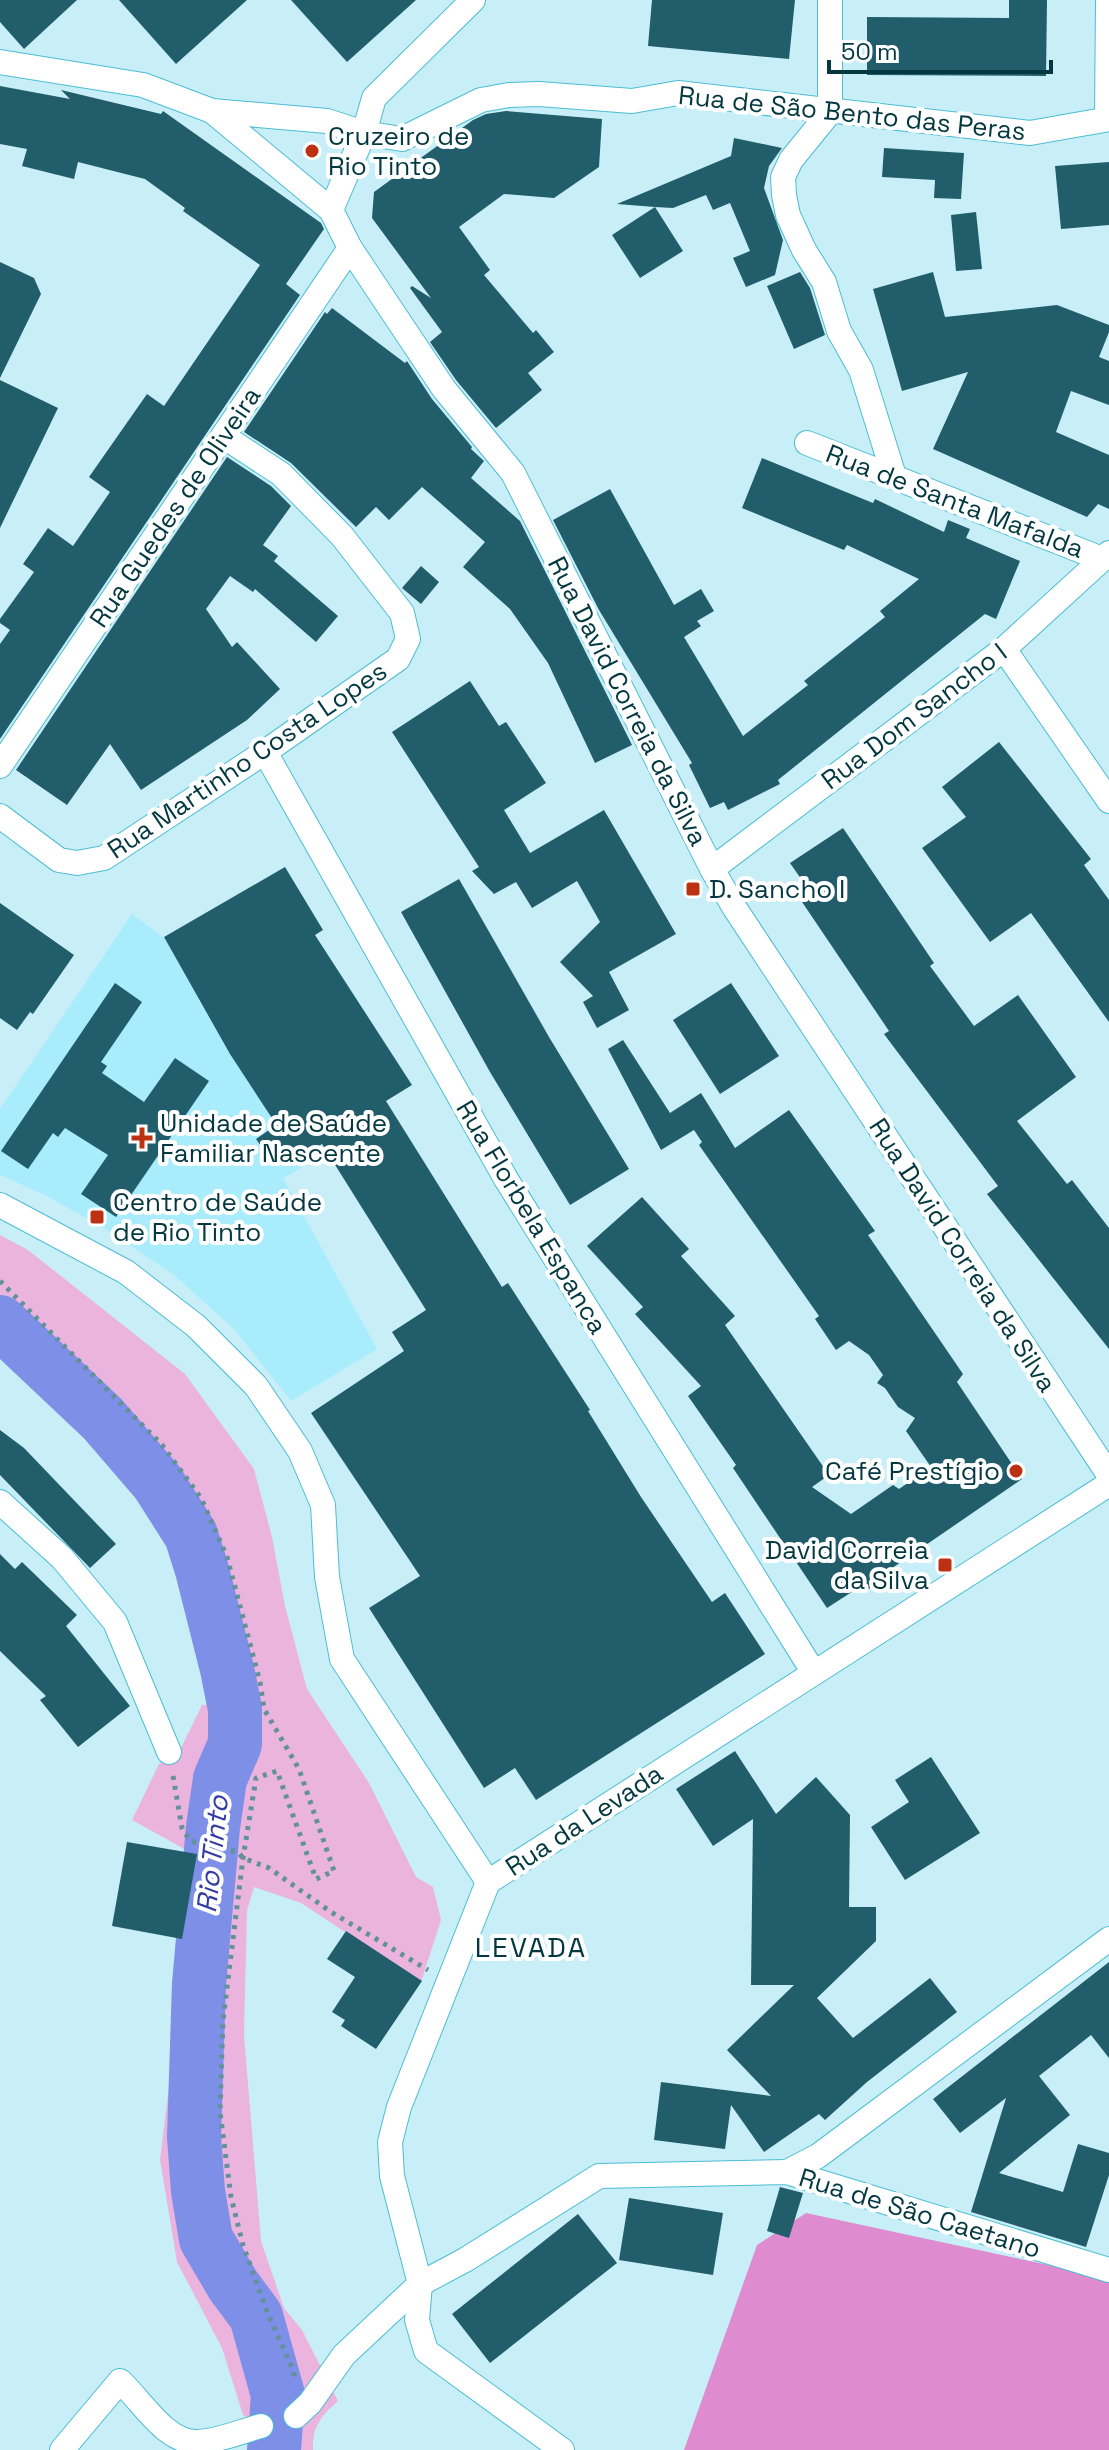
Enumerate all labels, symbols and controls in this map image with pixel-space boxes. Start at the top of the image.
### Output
scale bar [829,24,1051,74]
text: 50 m [841,36,898,67]
street label: Rua de São Bento das Peras [677,78,1027,148]
place label: Cruzeiro de Rio Tinto [328,119,469,183]
marker: Cruzeiro de Rio Tinto [303,142,321,160]
street label: Rua Guedes de Oliveira [82,380,268,634]
street label: Rua de Santa Mafalda [821,436,1089,566]
street label: Rua David Correia da Silva [540,551,716,851]
street label: Rua Dom Sancho I [814,635,1014,797]
street label: Rua Martinho Costa Lopes [101,654,393,866]
place label: D. Sancho I [709,872,845,906]
marker: D. Sancho I [684,880,702,898]
street label: Rua Florbela Espanca [449,1094,615,1340]
place label: Unidade de Saúde Familiar Nascente [160,1106,387,1170]
street label: Rua David Correia da Silva [862,1111,1064,1399]
marker: Unidade de Saúde Familiar Nascente [131,1127,153,1149]
place label: Centro de Saúde de Rio Tinto [113,1185,322,1249]
marker: Centro de Saúde de Rio Tinto [88,1208,106,1226]
place label: Café Prestígio [825,1454,1000,1488]
marker: Café Prestígio [1007,1462,1025,1480]
place label: David Correia da Silva [765,1533,929,1597]
marker: David Correia da Silva [936,1556,954,1574]
street label: Rua da Levada [499,1756,669,1884]
water label: Rio Tinto [188,1793,236,1914]
district label: LEVADA [475,1929,587,1965]
street label: Rua de São Caetano [795,2160,1045,2266]

